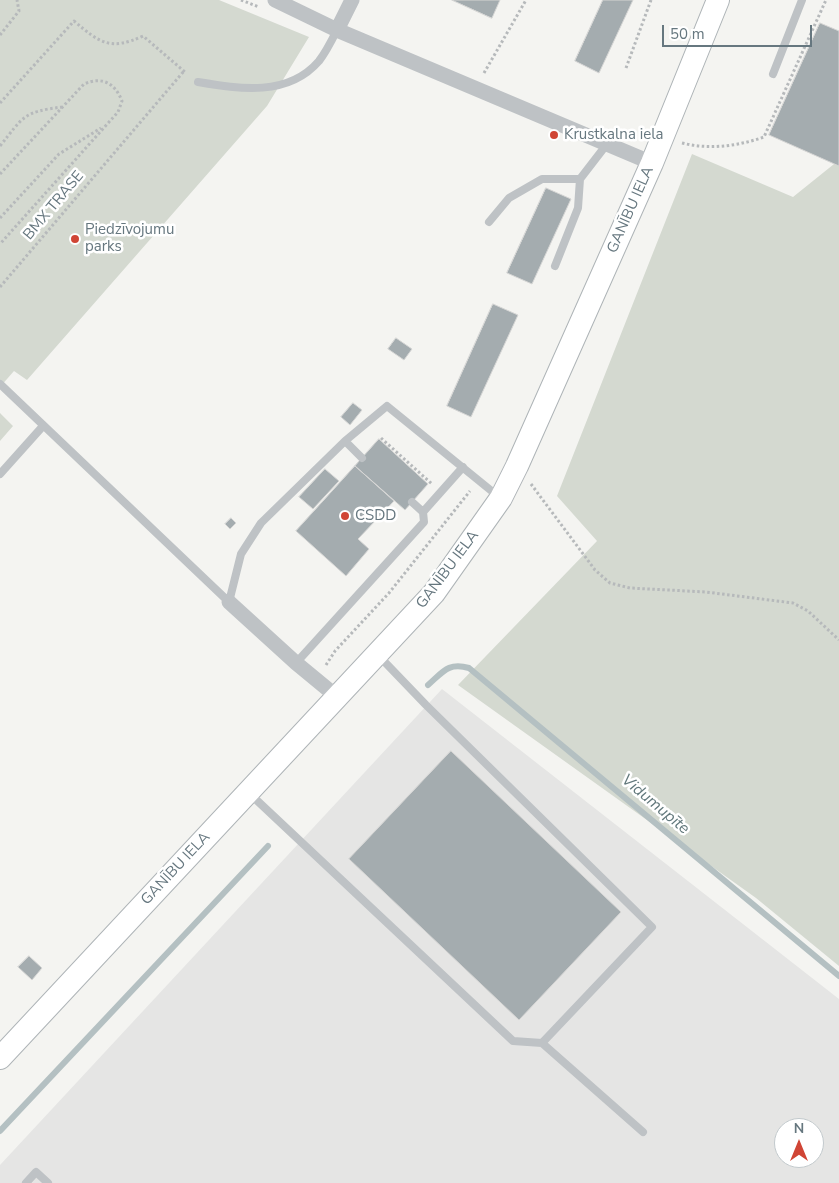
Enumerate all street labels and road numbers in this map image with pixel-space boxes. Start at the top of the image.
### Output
street label: GANĪBU IELA [604,164,658,256]
street label: BMX TRASE [20,168,88,244]
street label: GANĪBU IELA [413,527,483,613]
street label: GANĪBU IELA [138,829,214,909]

